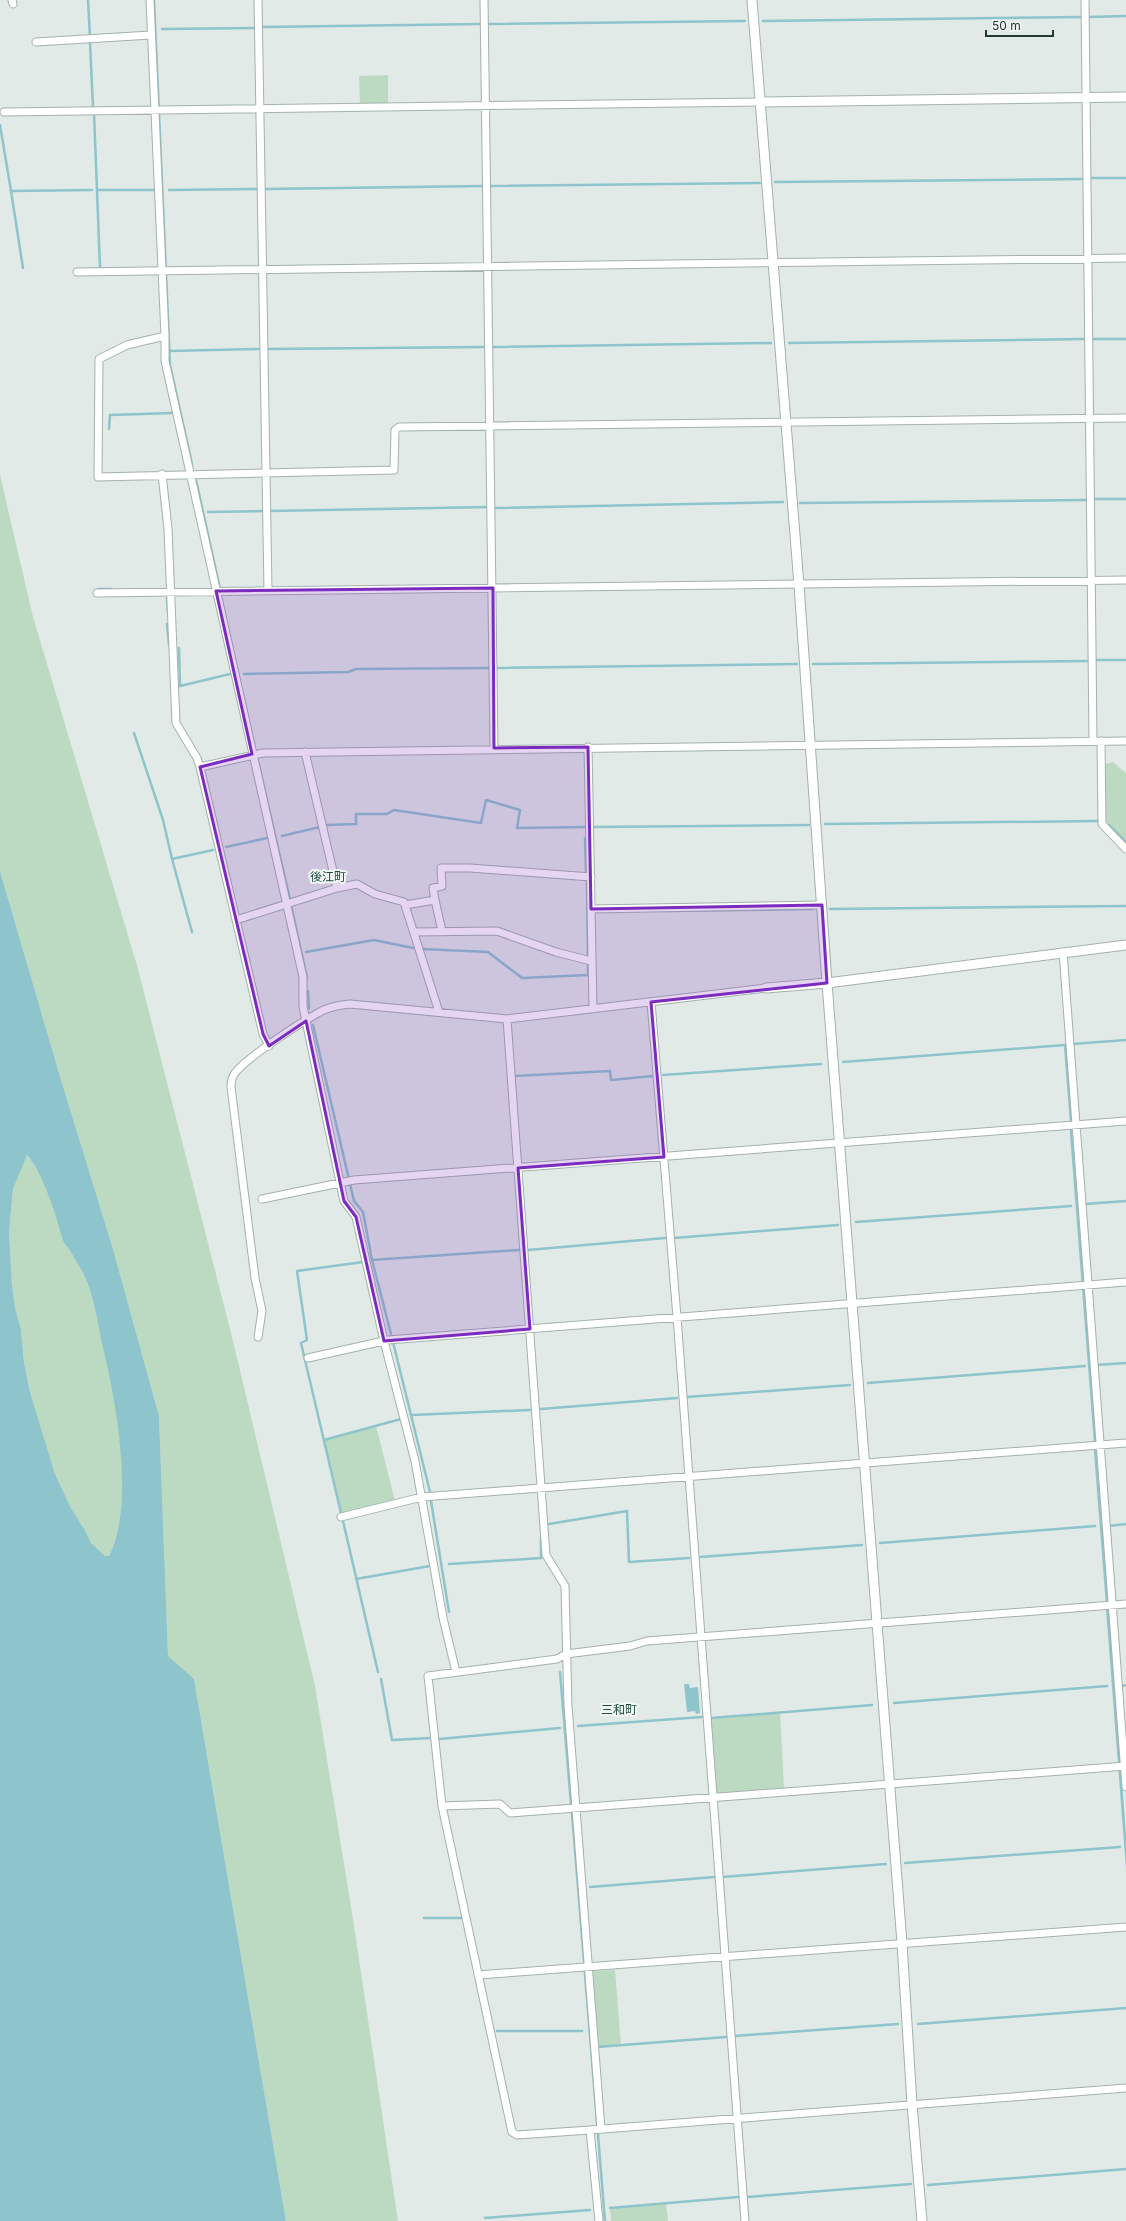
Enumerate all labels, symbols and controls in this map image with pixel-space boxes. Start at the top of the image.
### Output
scale bar [986,12,1053,38]
text: 50 m [992,18,1021,33]
district label: 後江町 [310,869,346,884]
district label: 三和町 [601,1702,637,1717]

